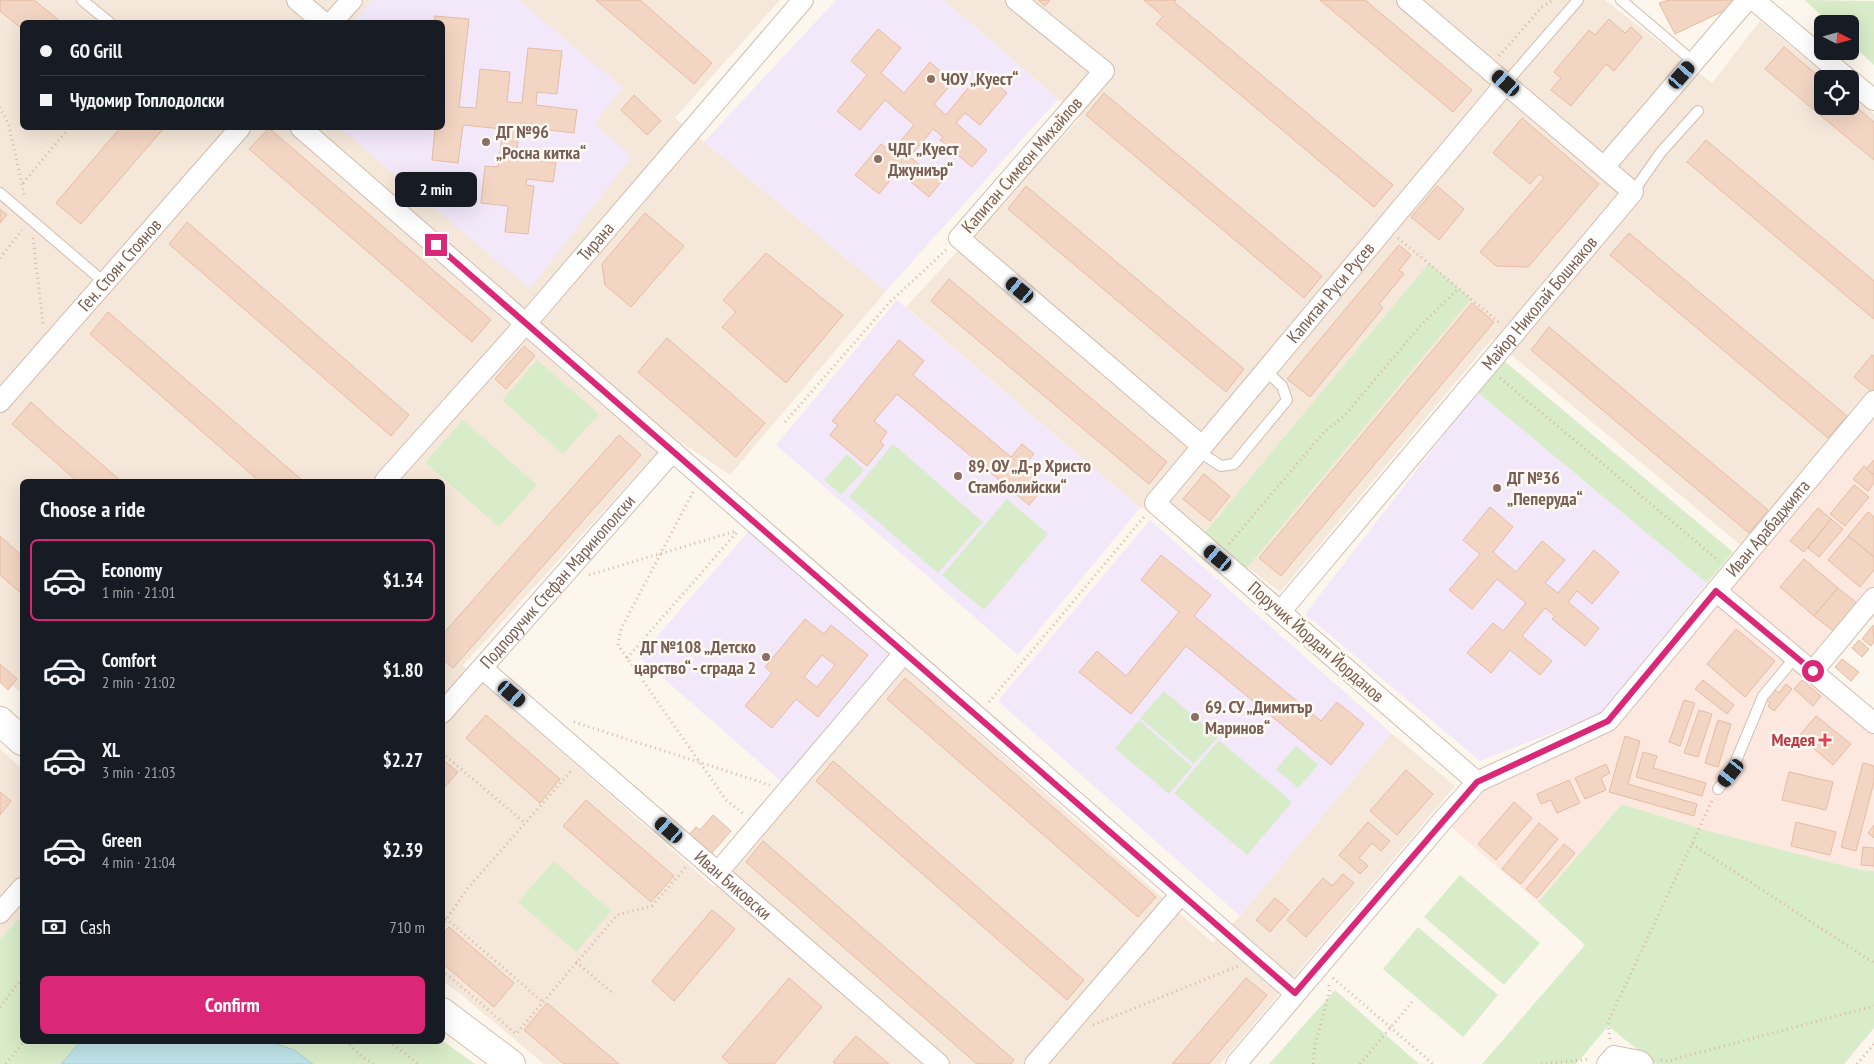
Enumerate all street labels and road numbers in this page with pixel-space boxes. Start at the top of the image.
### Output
street label: Капитан Симеон Михайлов [956,92,1087,237]
street label: Ген. Стоян Стоянов [73,214,166,316]
street label: Тирана [572,217,619,266]
street label: Майор Николай Бошнаков [1476,231,1602,375]
street label: Капитан Руси Русев [1281,237,1379,348]
street label: Иван Арабаджията [1721,475,1815,581]
street label: Подпоручик Стефан Маринополски [475,490,640,673]
street label: Поручик Йордан Йорданов [1244,576,1389,707]
street label: Иван Биковски [690,845,777,925]

